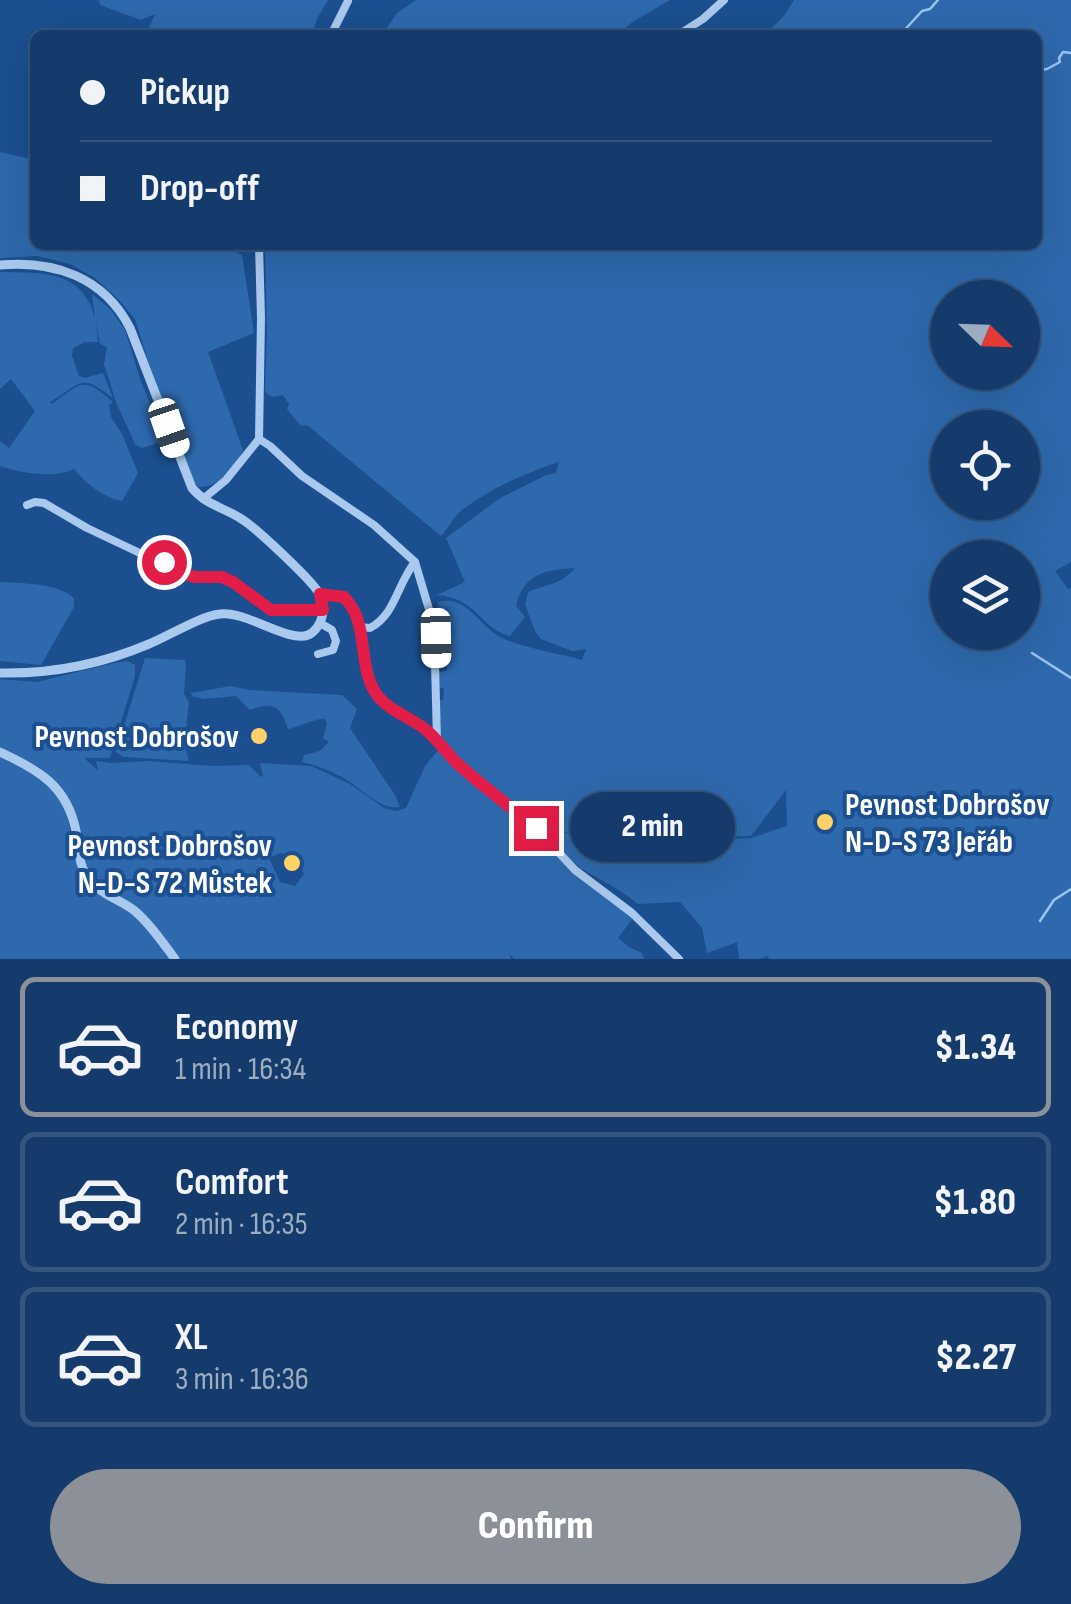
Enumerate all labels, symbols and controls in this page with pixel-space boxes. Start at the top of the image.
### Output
text: Pickup [140,70,230,115]
text: Drop-off [140,166,259,211]
north arrow [930,280,1040,390]
map controls [930,280,1040,650]
car [145,395,193,461]
button: locate [930,410,1040,520]
route start [142,540,187,585]
button: layers [930,540,1040,650]
car [420,608,452,668]
place label: Pevnost Dobrošov [34,718,239,757]
marker: Pevnost Dobrošov [248,725,270,747]
place label: Pevnost Dobrošov N-D-S 73 Jeřáb [845,786,1050,862]
callout: 2 min [571,793,736,863]
route end [514,806,559,851]
text: 2 min [621,807,684,846]
marker: Pevnost Dobrošov N-D-S 73 Jeřáb [814,811,836,833]
place label: Pevnost Dobrošov N-D-S 72 Můstek [67,827,272,903]
marker: Pevnost Dobrošov N-D-S 72 Můstek [281,852,303,874]
icon: car [55,1002,145,1092]
text: Economy [175,1005,298,1050]
text: $1.34 [935,1025,1016,1070]
text: 1 min · 16:34 [175,1050,306,1089]
icon: car [55,1157,145,1247]
text: Comfort [175,1160,289,1205]
text: $1.80 [933,1180,1016,1225]
text: 2 min · 16:35 [175,1205,308,1244]
icon: car [55,1312,145,1402]
text: XL [175,1315,208,1360]
text: $2.27 [935,1335,1016,1380]
text: 3 min · 16:36 [175,1360,309,1399]
button: Confirm [50,1469,1021,1584]

